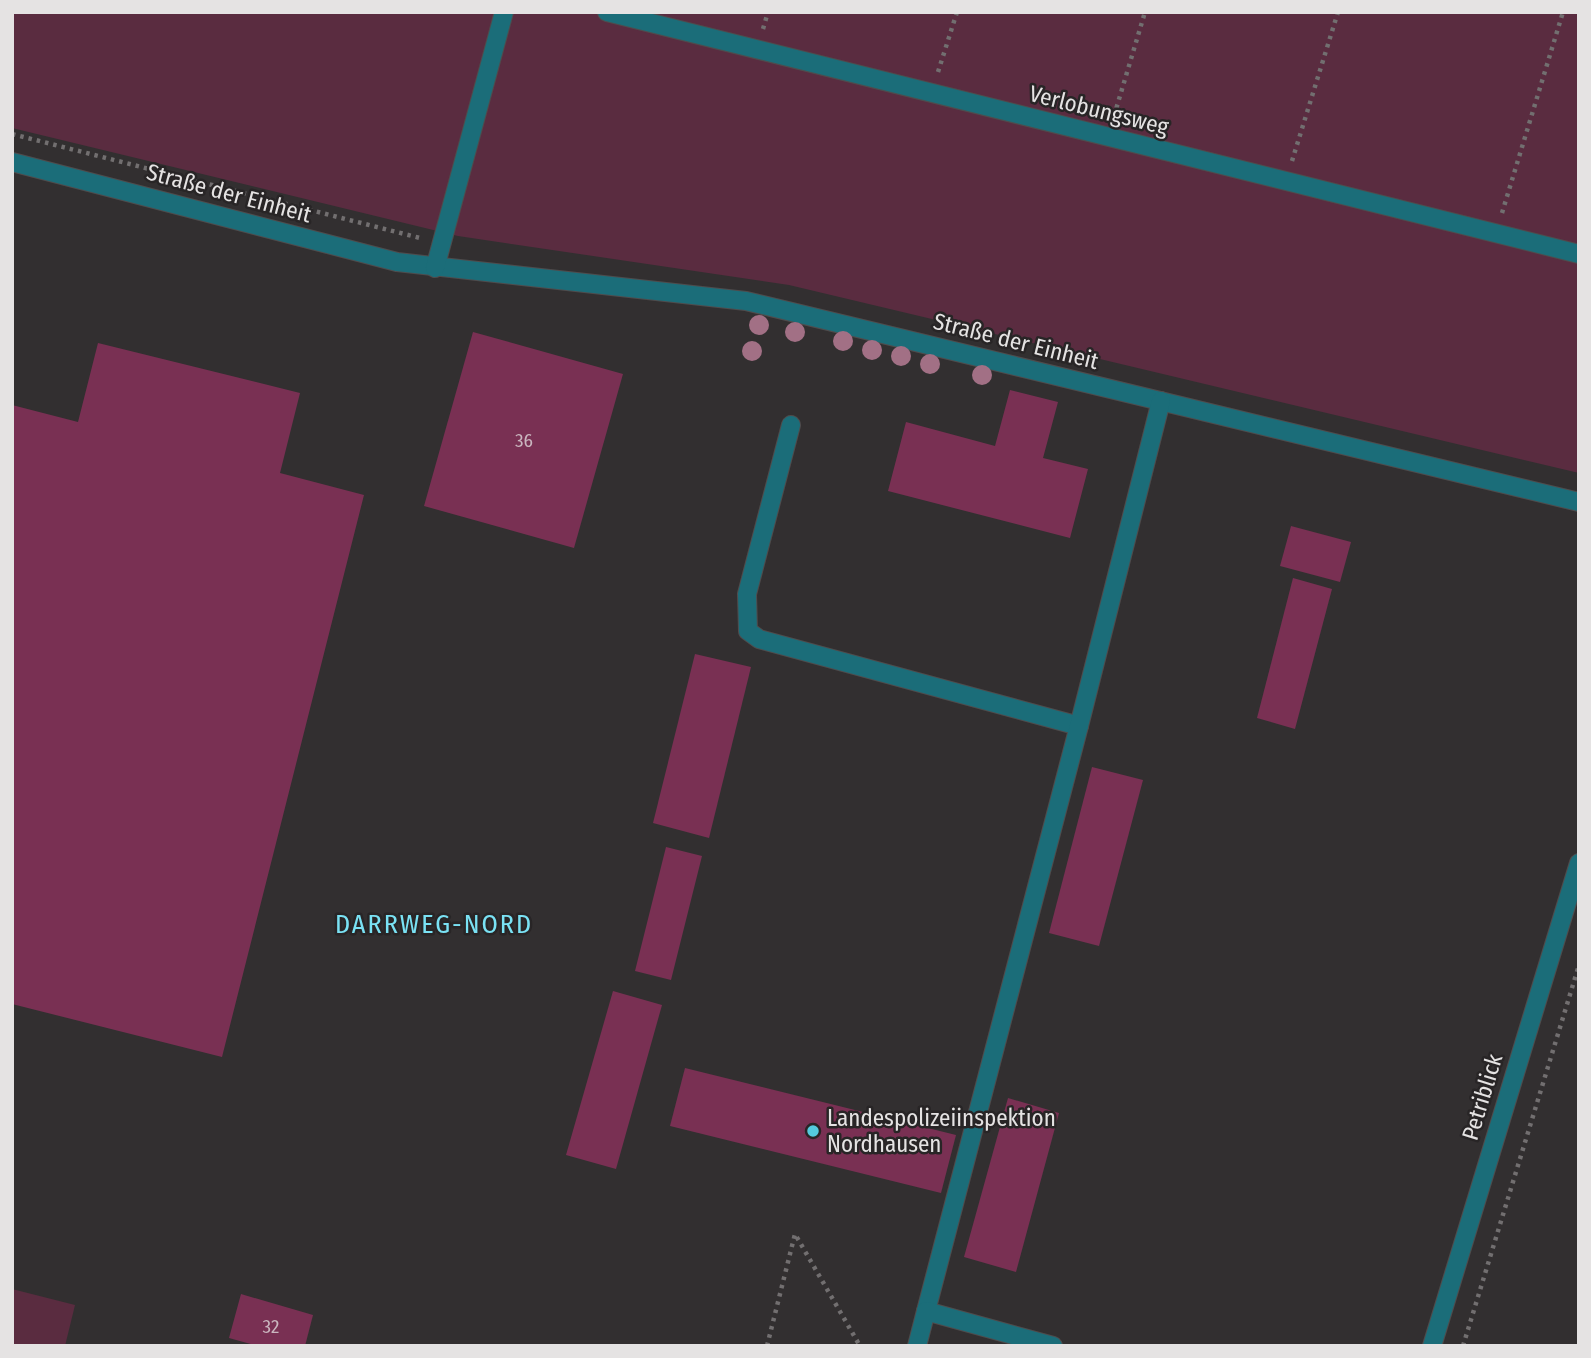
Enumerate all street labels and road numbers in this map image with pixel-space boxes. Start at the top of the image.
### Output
street label: Verlobungsweg [1026,79,1172,141]
street label: Straße der Einheit [144,158,315,229]
street label: Straße der Einheit [931,307,1102,375]
street label: Petriblick [1456,1050,1508,1144]

